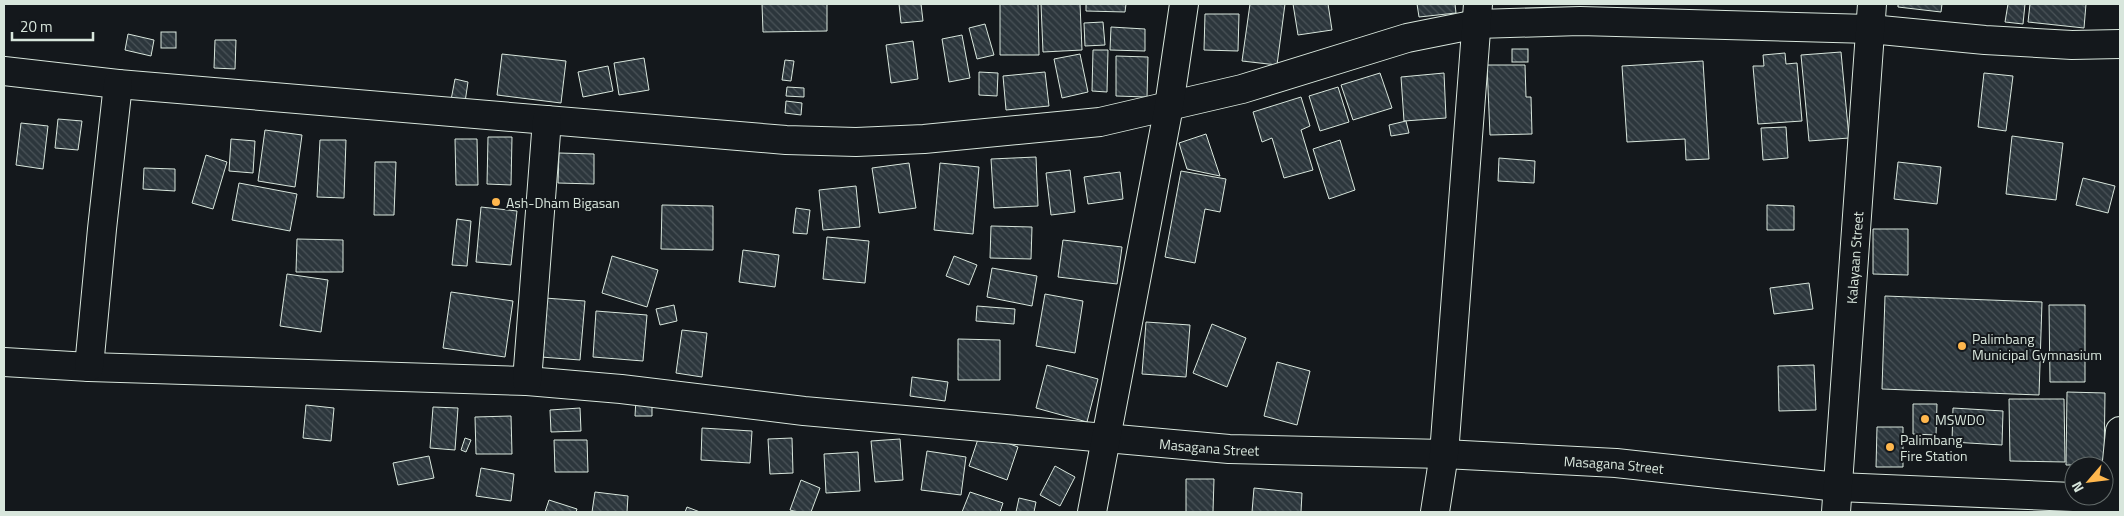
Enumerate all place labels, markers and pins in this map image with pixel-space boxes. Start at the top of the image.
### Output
place label: Ash-Dham Bigasan [506,192,620,213]
marker: Ash-Dham Bigasan [490,196,502,208]
place label: Palimbang Municipal Gymnasium [1972,328,2102,365]
marker: Palimbang Municipal Gymnasium [1956,340,1968,352]
place label: MSWDO [1935,409,1985,430]
marker: MSWDO [1919,413,1931,425]
place label: Palimbang Fire Station [1900,429,1968,466]
marker: Palimbang Fire Station [1884,441,1896,453]

